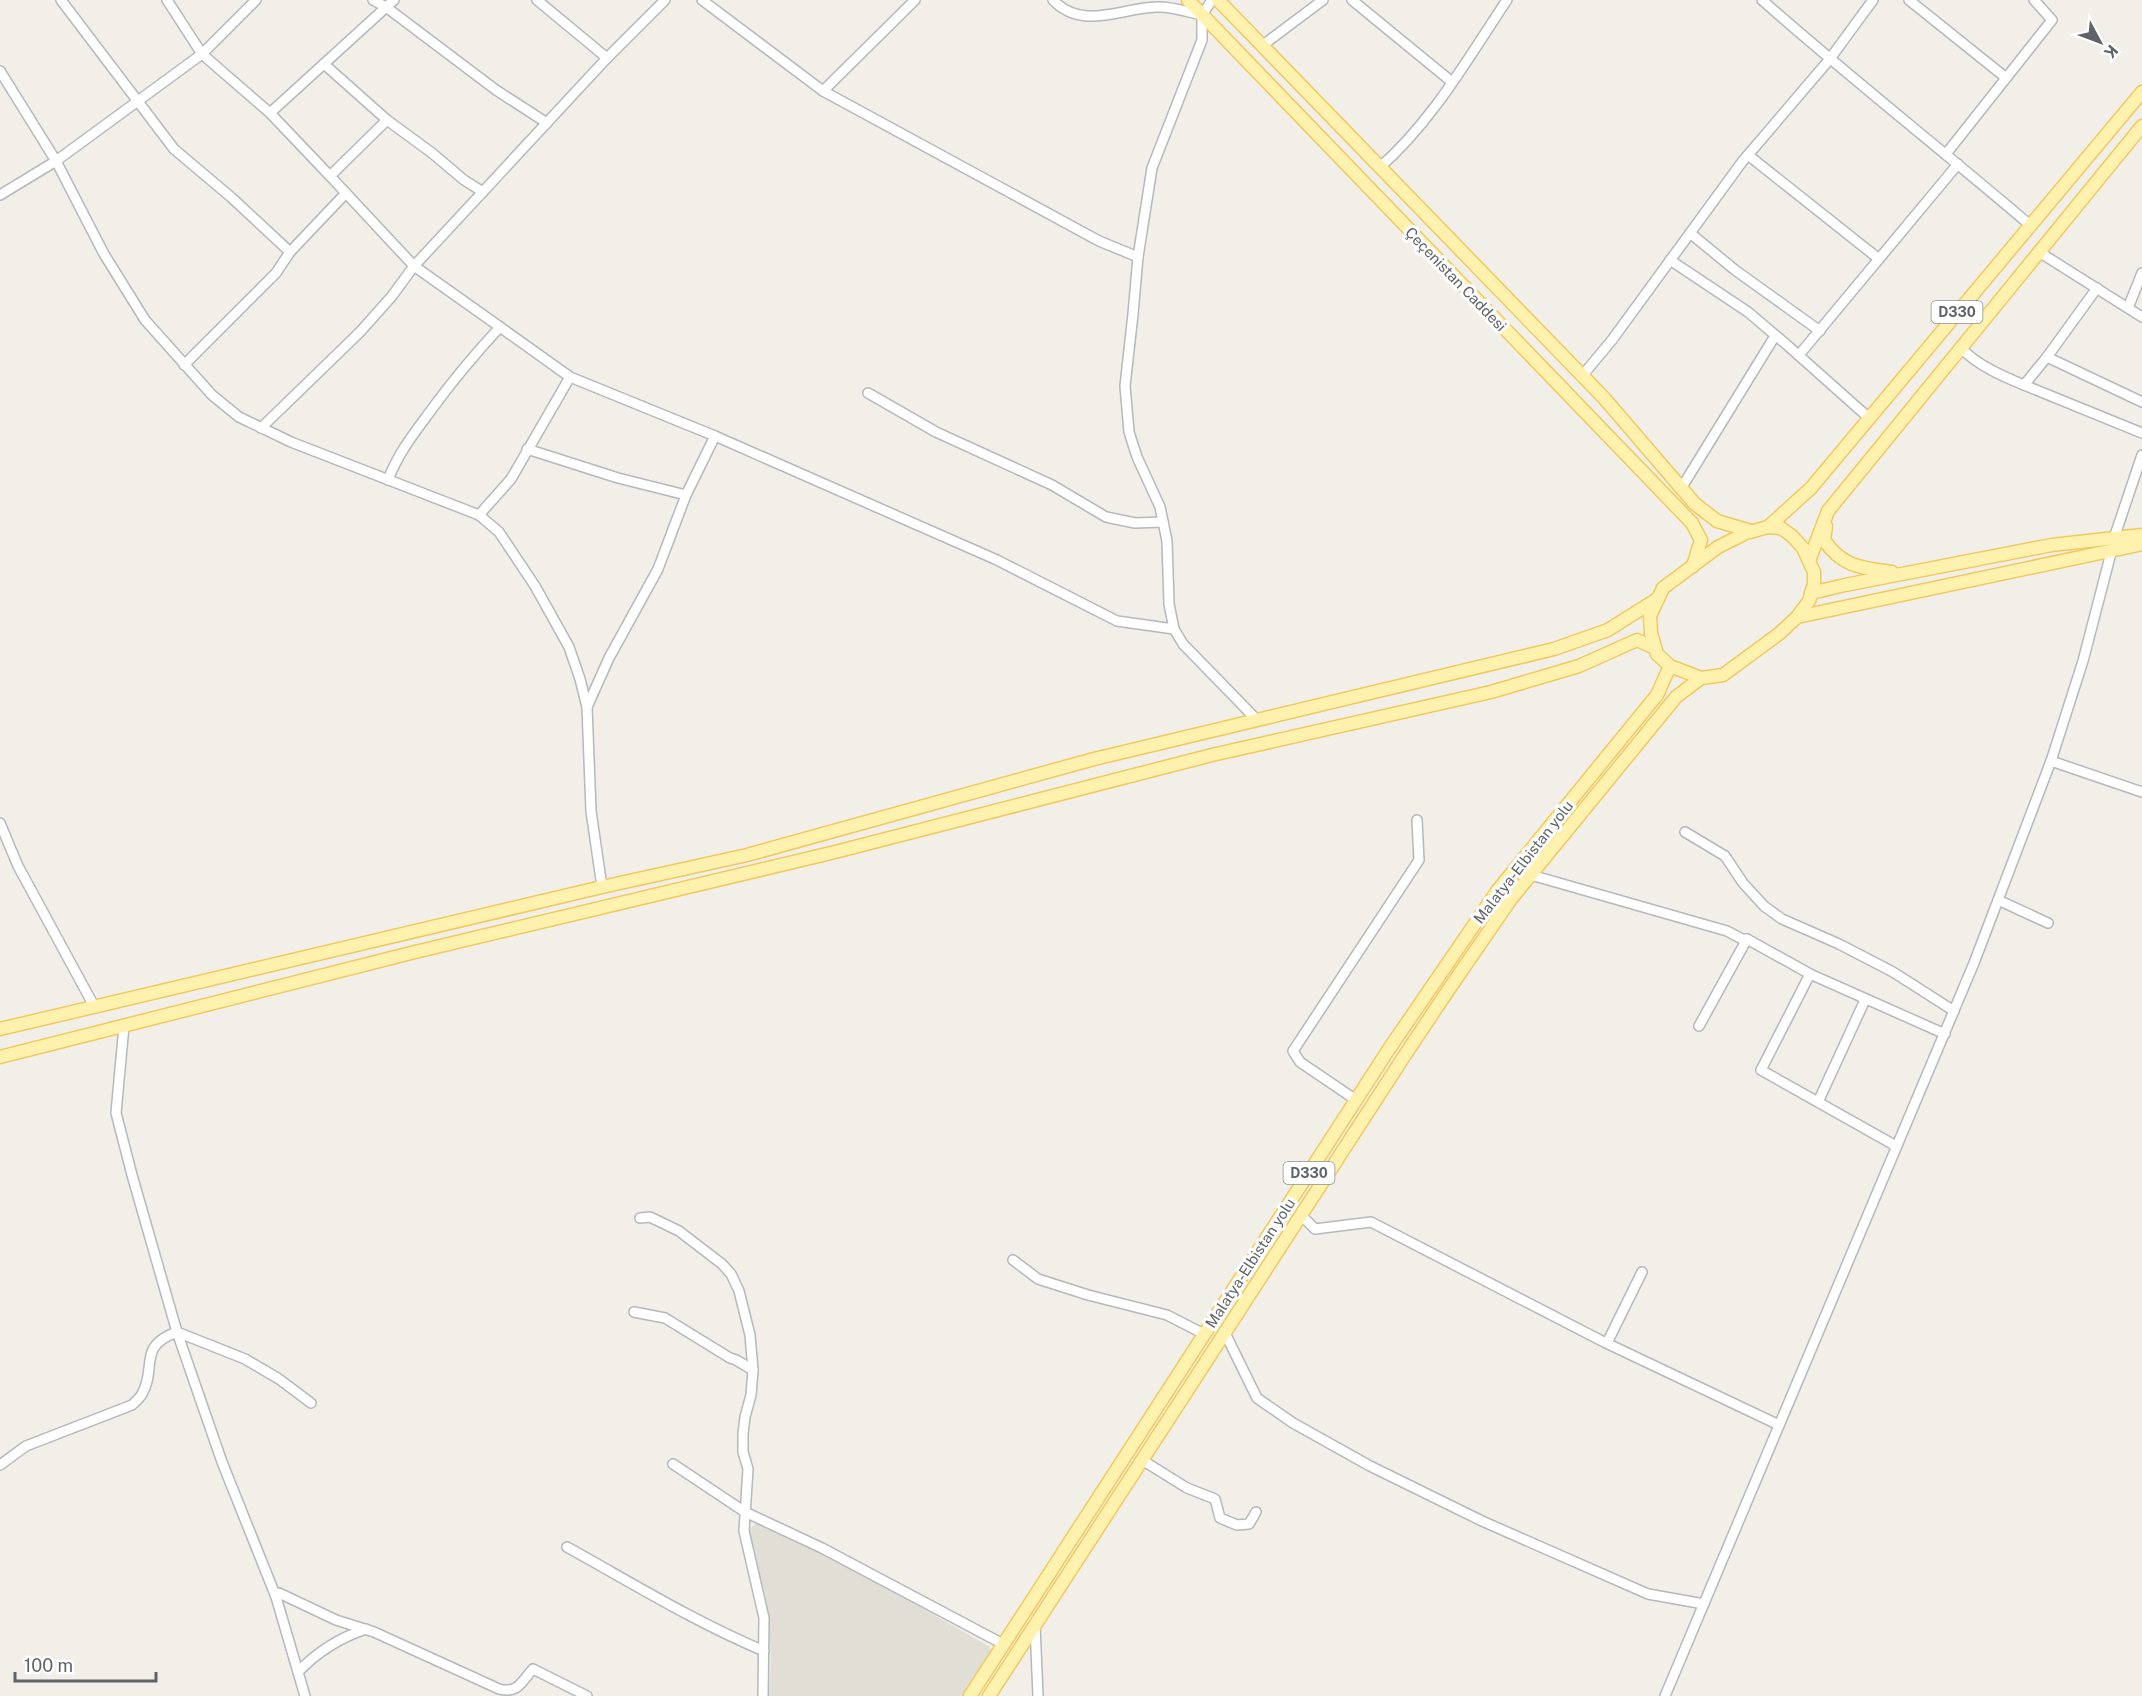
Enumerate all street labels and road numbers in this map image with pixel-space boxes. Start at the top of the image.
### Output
street label: Çeçenistan Caddesi [1402,224,1510,334]
road number: D330 [1932,301,1982,323]
street label: Malatya-Elbistan yolu [1470,797,1576,927]
road number: D330 [1284,1162,1334,1184]
street label: Malatya-Elbistan yolu [1202,1195,1298,1331]

